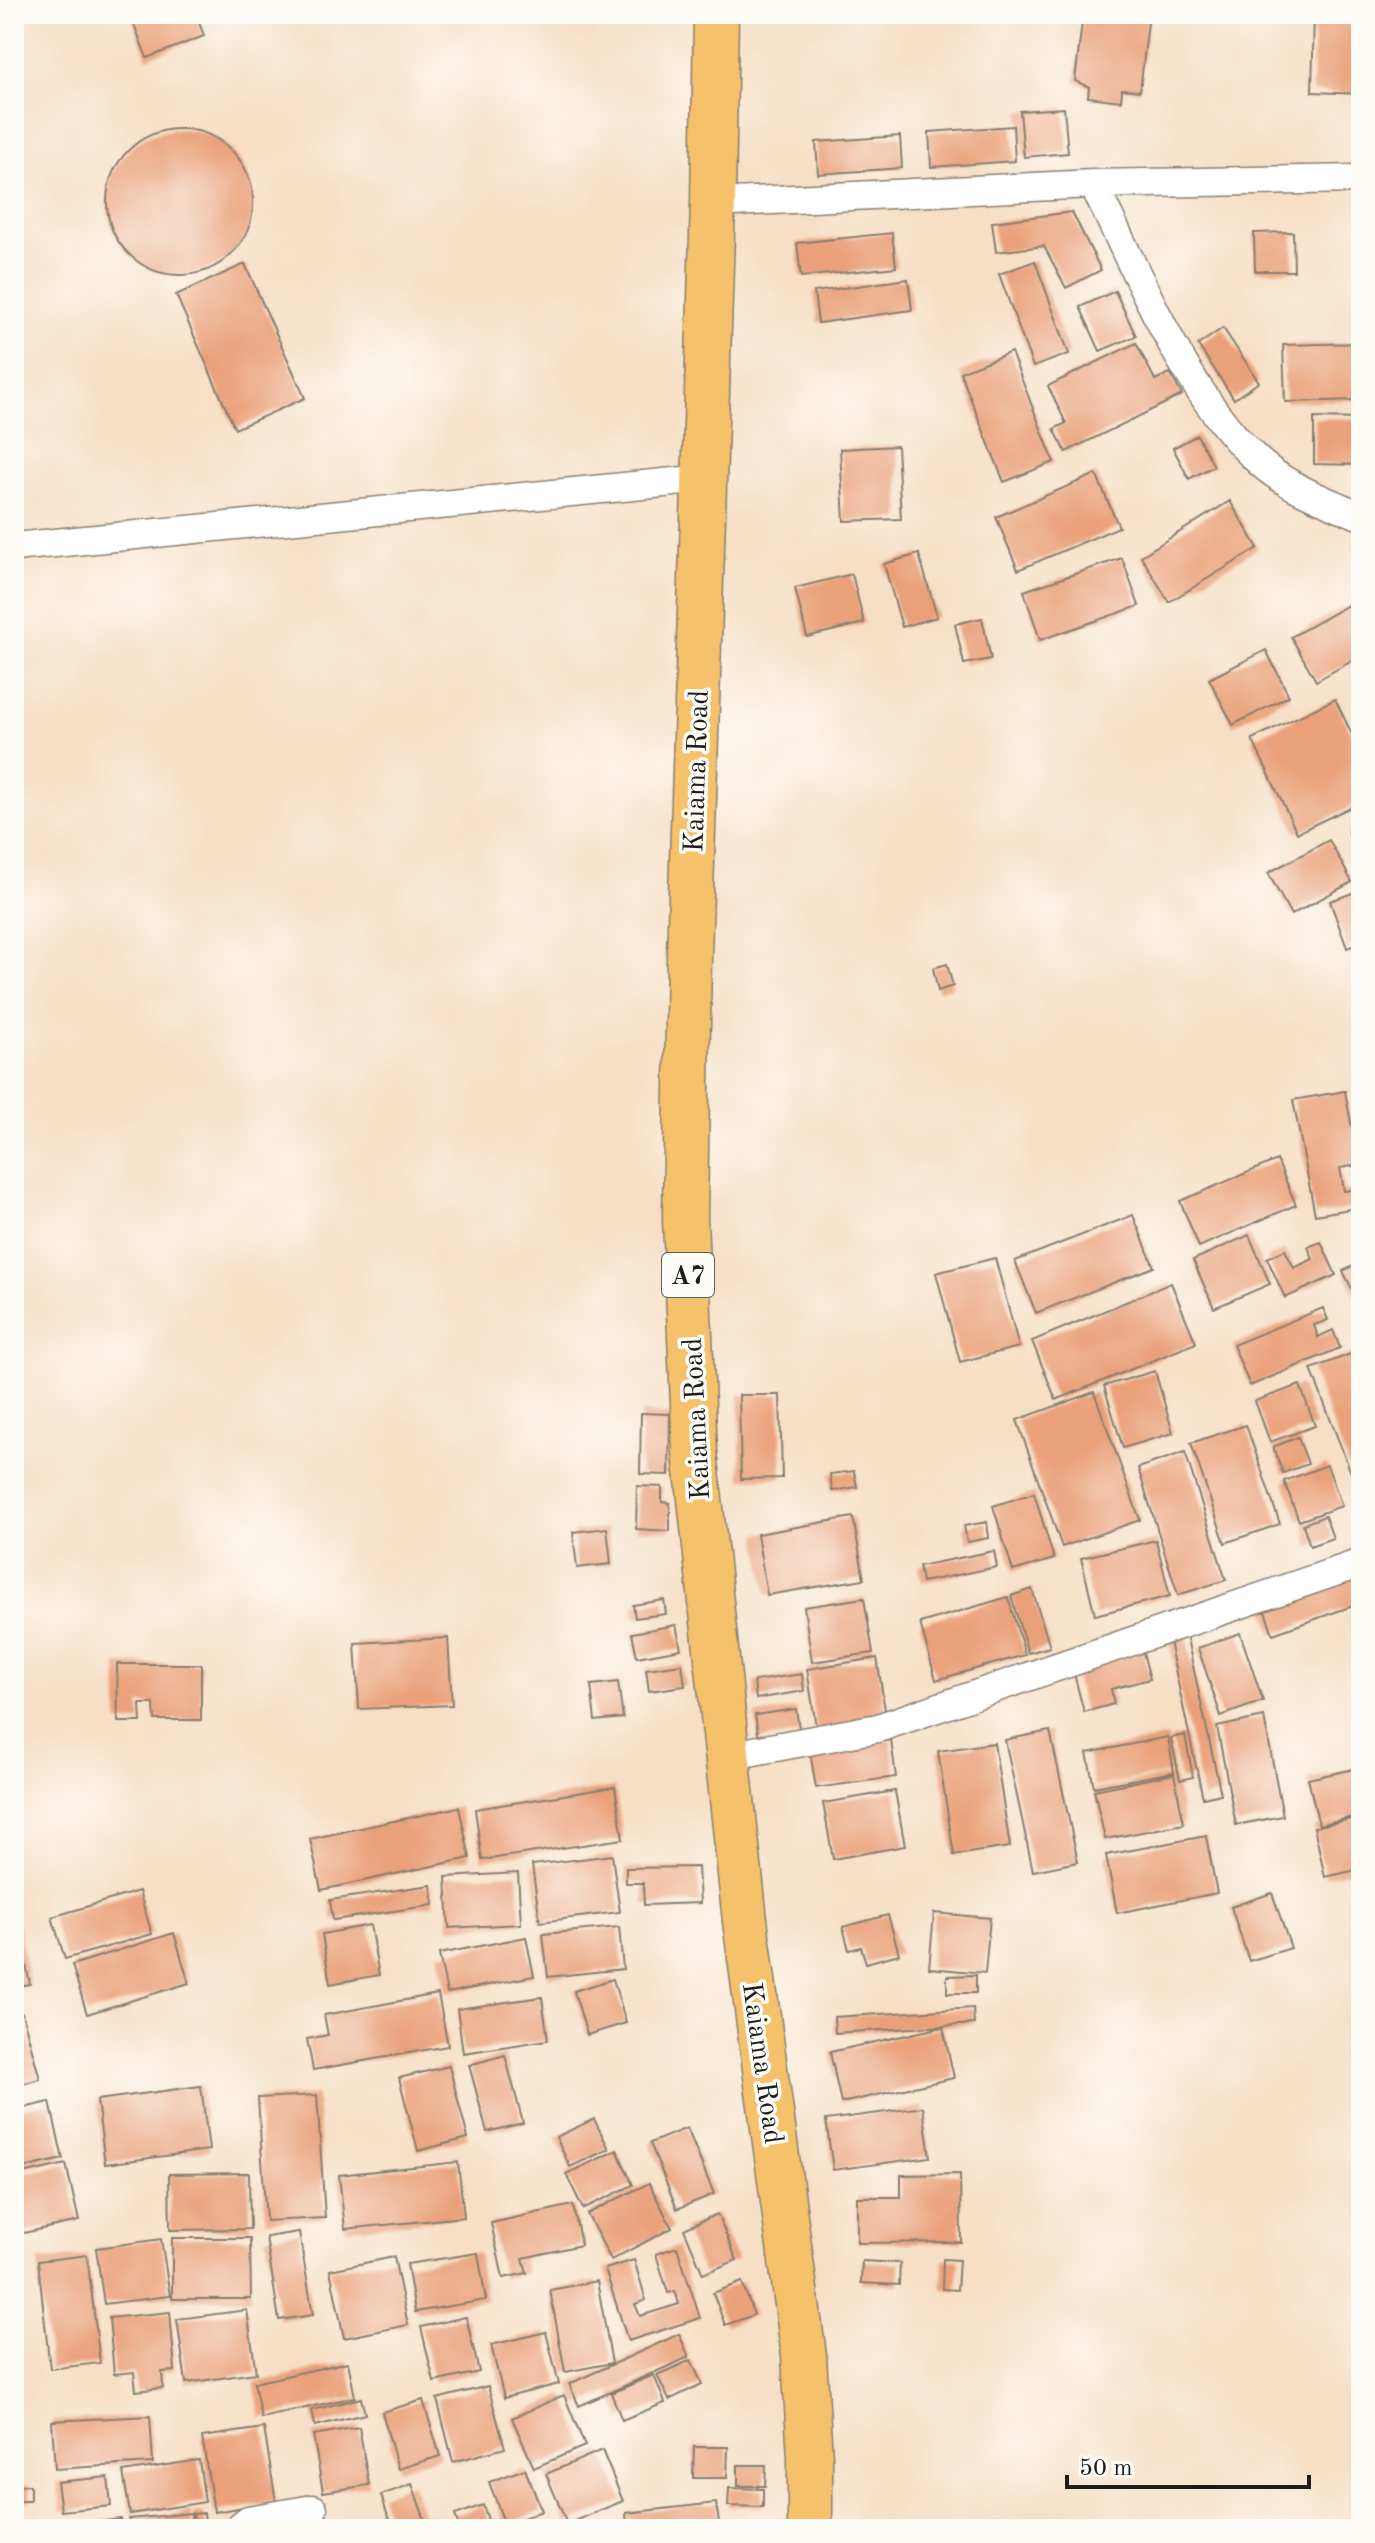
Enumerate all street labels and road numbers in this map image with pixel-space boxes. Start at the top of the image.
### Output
street label: Kaiama Road [681,689,715,853]
road number: A7 [662,1253,714,1297]
street label: Kaiama Road [680,1337,716,1501]
street label: Kaiama Road [736,1981,786,2146]

